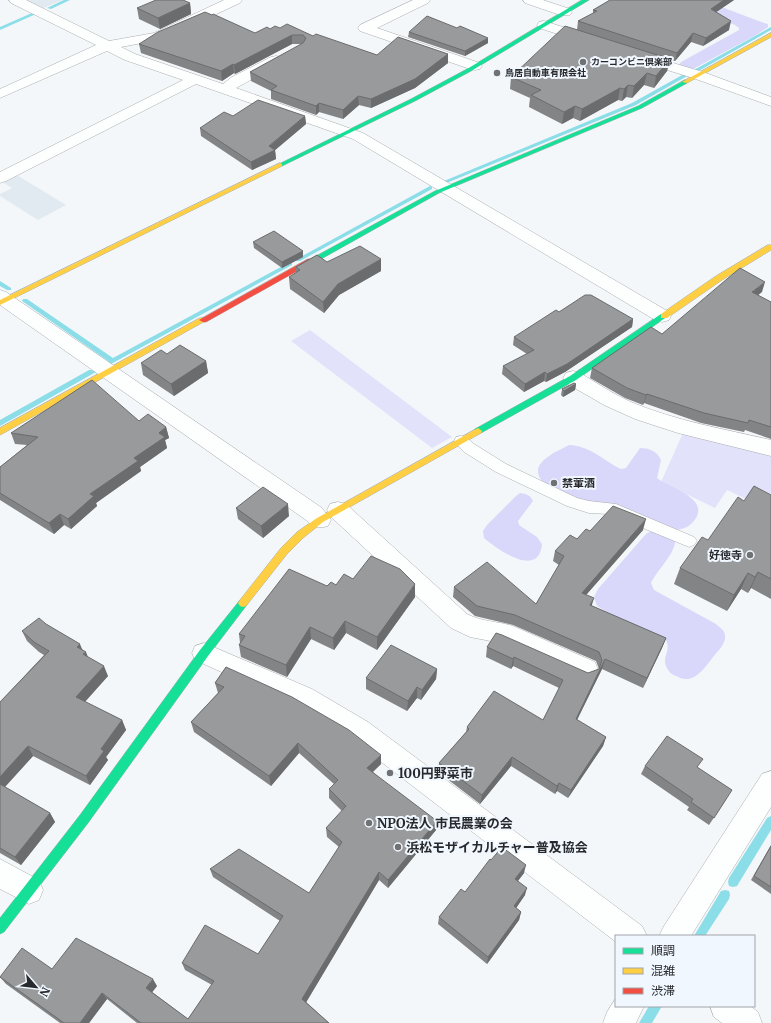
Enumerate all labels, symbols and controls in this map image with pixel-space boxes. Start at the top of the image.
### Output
place label: カーコンビニ倶楽部 [591,56,672,67]
marker: カーコンビニ倶楽部 [578,57,588,67]
place label: 鳥居自動車有限会社 [505,67,586,78]
marker: 鳥居自動車有限会社 [492,68,502,78]
place label: 禁葷酒 [562,476,595,490]
marker: 禁葷酒 [549,478,559,488]
place label: 好徳寺 [709,548,742,562]
marker: 好徳寺 [745,550,755,560]
place label: 100円野菜市 [398,765,473,782]
marker: 100円野菜市 [385,768,395,778]
place label: NPO法人 市民農業の会 [377,815,513,832]
marker: NPO法人 市民農業の会 [364,818,374,828]
place label: 浜松モザイカルチャー普及協会 [406,839,588,856]
marker: 浜松モザイカルチャー普及協会 [393,842,403,852]
legend [615,935,755,1007]
text: 順調 [651,943,675,958]
text: 混雑 [651,963,675,978]
north arrow [16,967,56,1007]
text: 渋滞 [651,983,675,998]
text: N [36,985,53,999]

